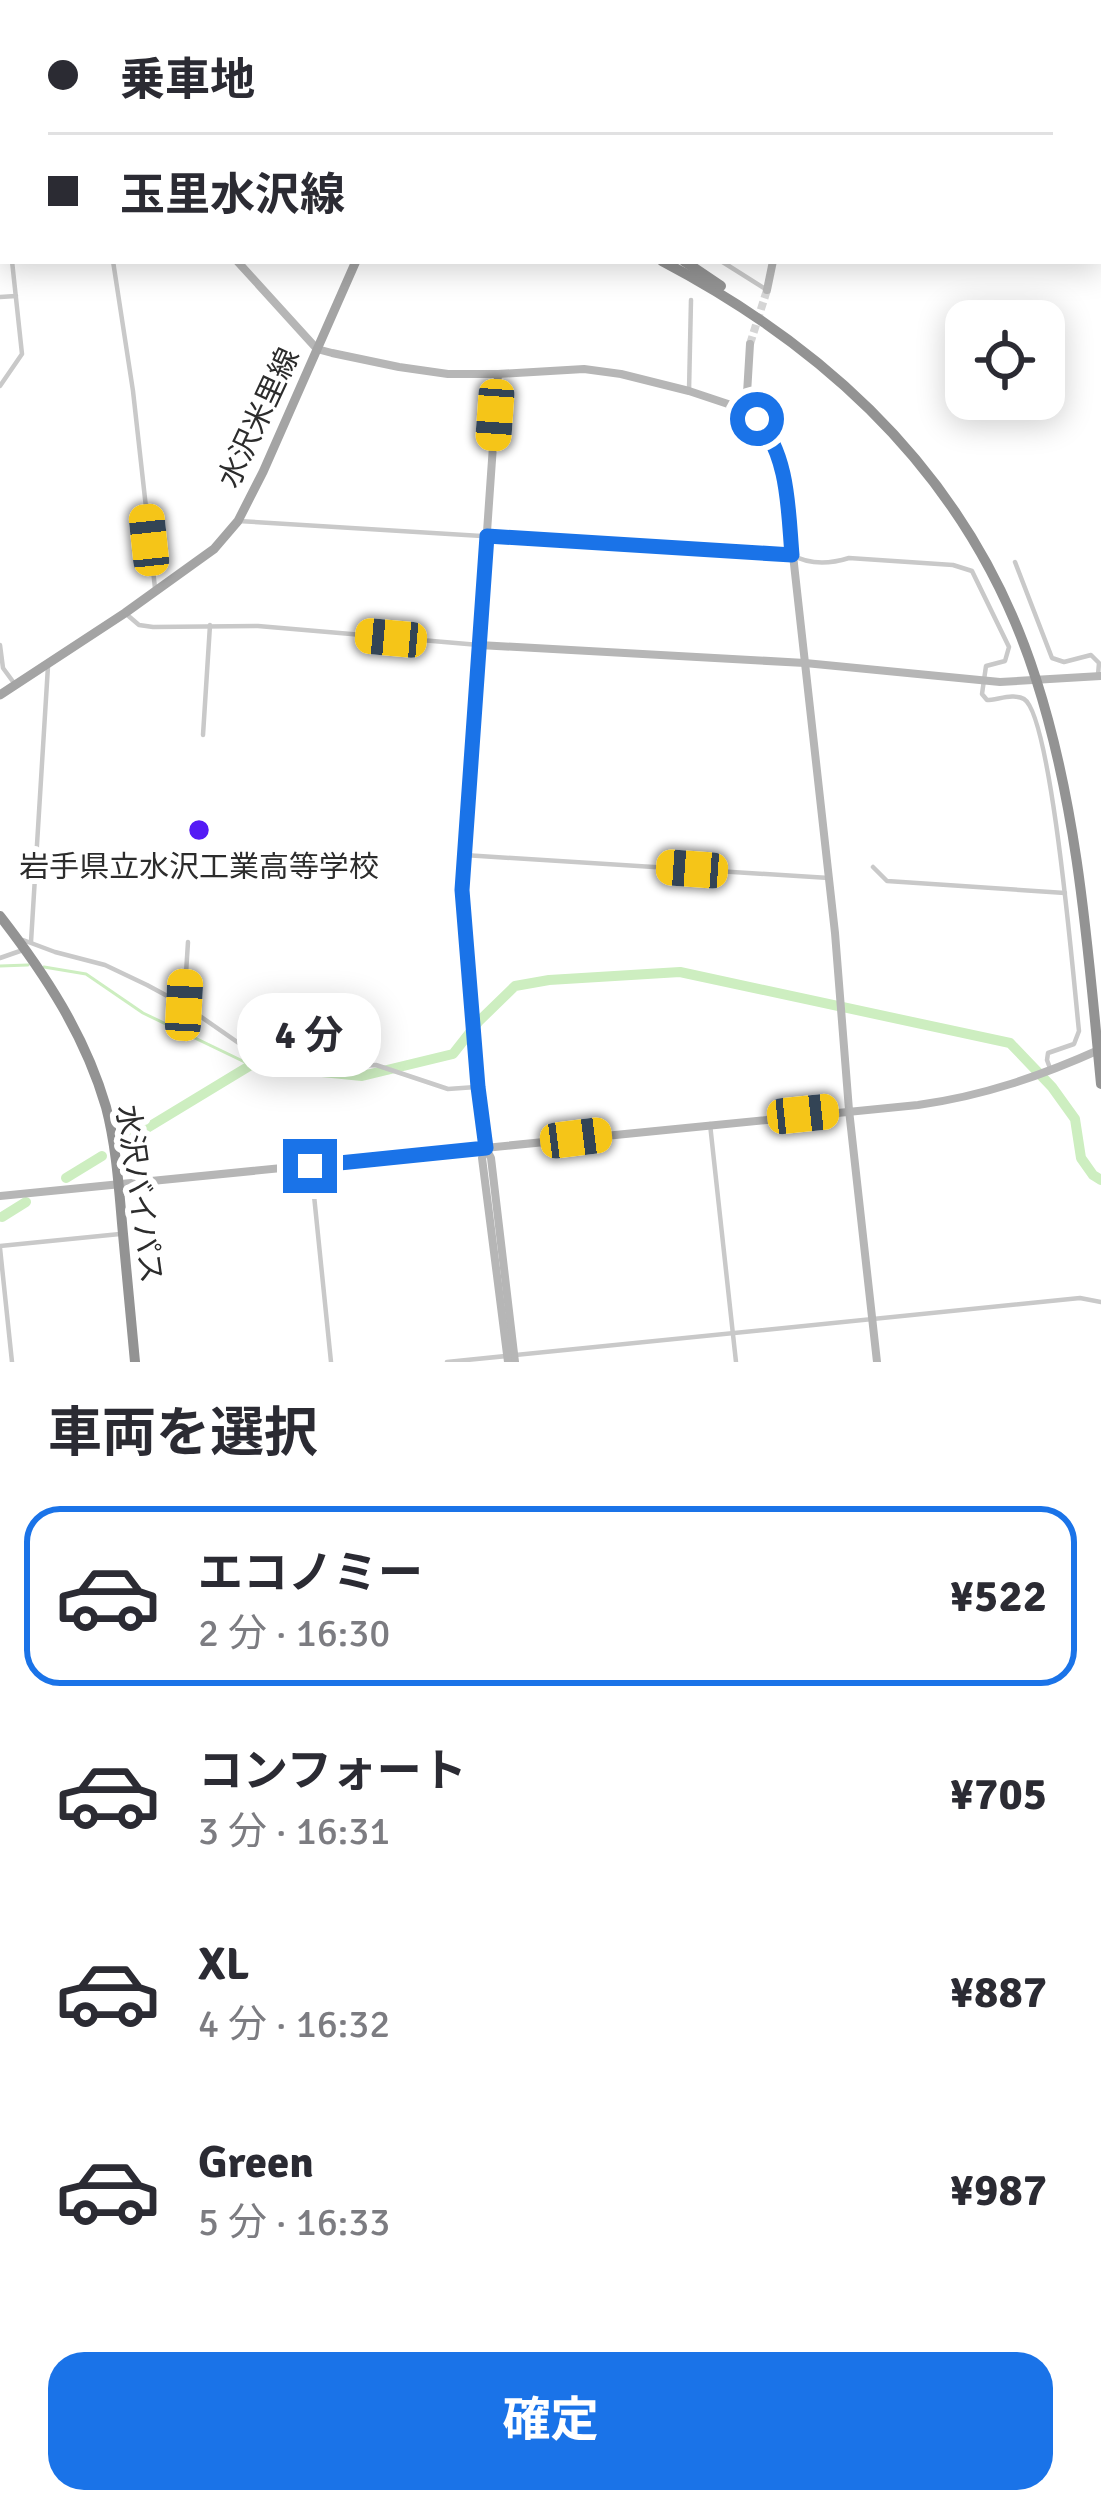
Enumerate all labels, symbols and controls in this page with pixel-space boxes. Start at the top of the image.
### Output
text: 乗車地 [120,53,255,108]
text: 玉里水沢線 [120,168,345,223]
map controls [945,300,1065,420]
button: locate [945,300,1065,420]
street label: 水沢米里線 [211,342,307,494]
car [475,378,515,452]
route start [730,392,784,446]
car [127,502,171,578]
car [354,617,428,659]
marker: 岩手県立水沢工業高等学校 [186,817,212,843]
place label: 岩手県立水沢工業高等学校 [19,849,379,886]
car [655,849,729,889]
car [164,968,204,1042]
callout: 4 分 [238,992,382,1076]
text: 4 分 [275,1011,343,1059]
car [765,1092,841,1136]
street label: 水沢バイパス [108,1103,170,1285]
car [538,1116,614,1160]
route end [283,1139,337,1193]
text: 車両を選択 [48,1400,318,1467]
icon: car [54,1542,162,1650]
text: エコノミー [198,1546,423,1601]
text: ¥522 [950,1569,1047,1624]
text: 2 分 · 16:30 [198,1609,390,1657]
icon: car [54,1740,162,1848]
text: コンフォート [198,1744,467,1799]
text: ¥705 [950,1767,1047,1822]
text: 3 分 · 16:31 [198,1807,390,1855]
text: XL [198,1937,249,1992]
icon: car [54,1938,162,2046]
text: ¥887 [950,1965,1047,2020]
text: 4 分 · 16:32 [198,2000,390,2048]
text: Green [198,2135,314,2190]
icon: car [54,2136,162,2244]
text: ¥987 [950,2163,1047,2218]
text: 5 分 · 16:33 [198,2198,390,2246]
button: 確定 [48,2352,1053,2490]

